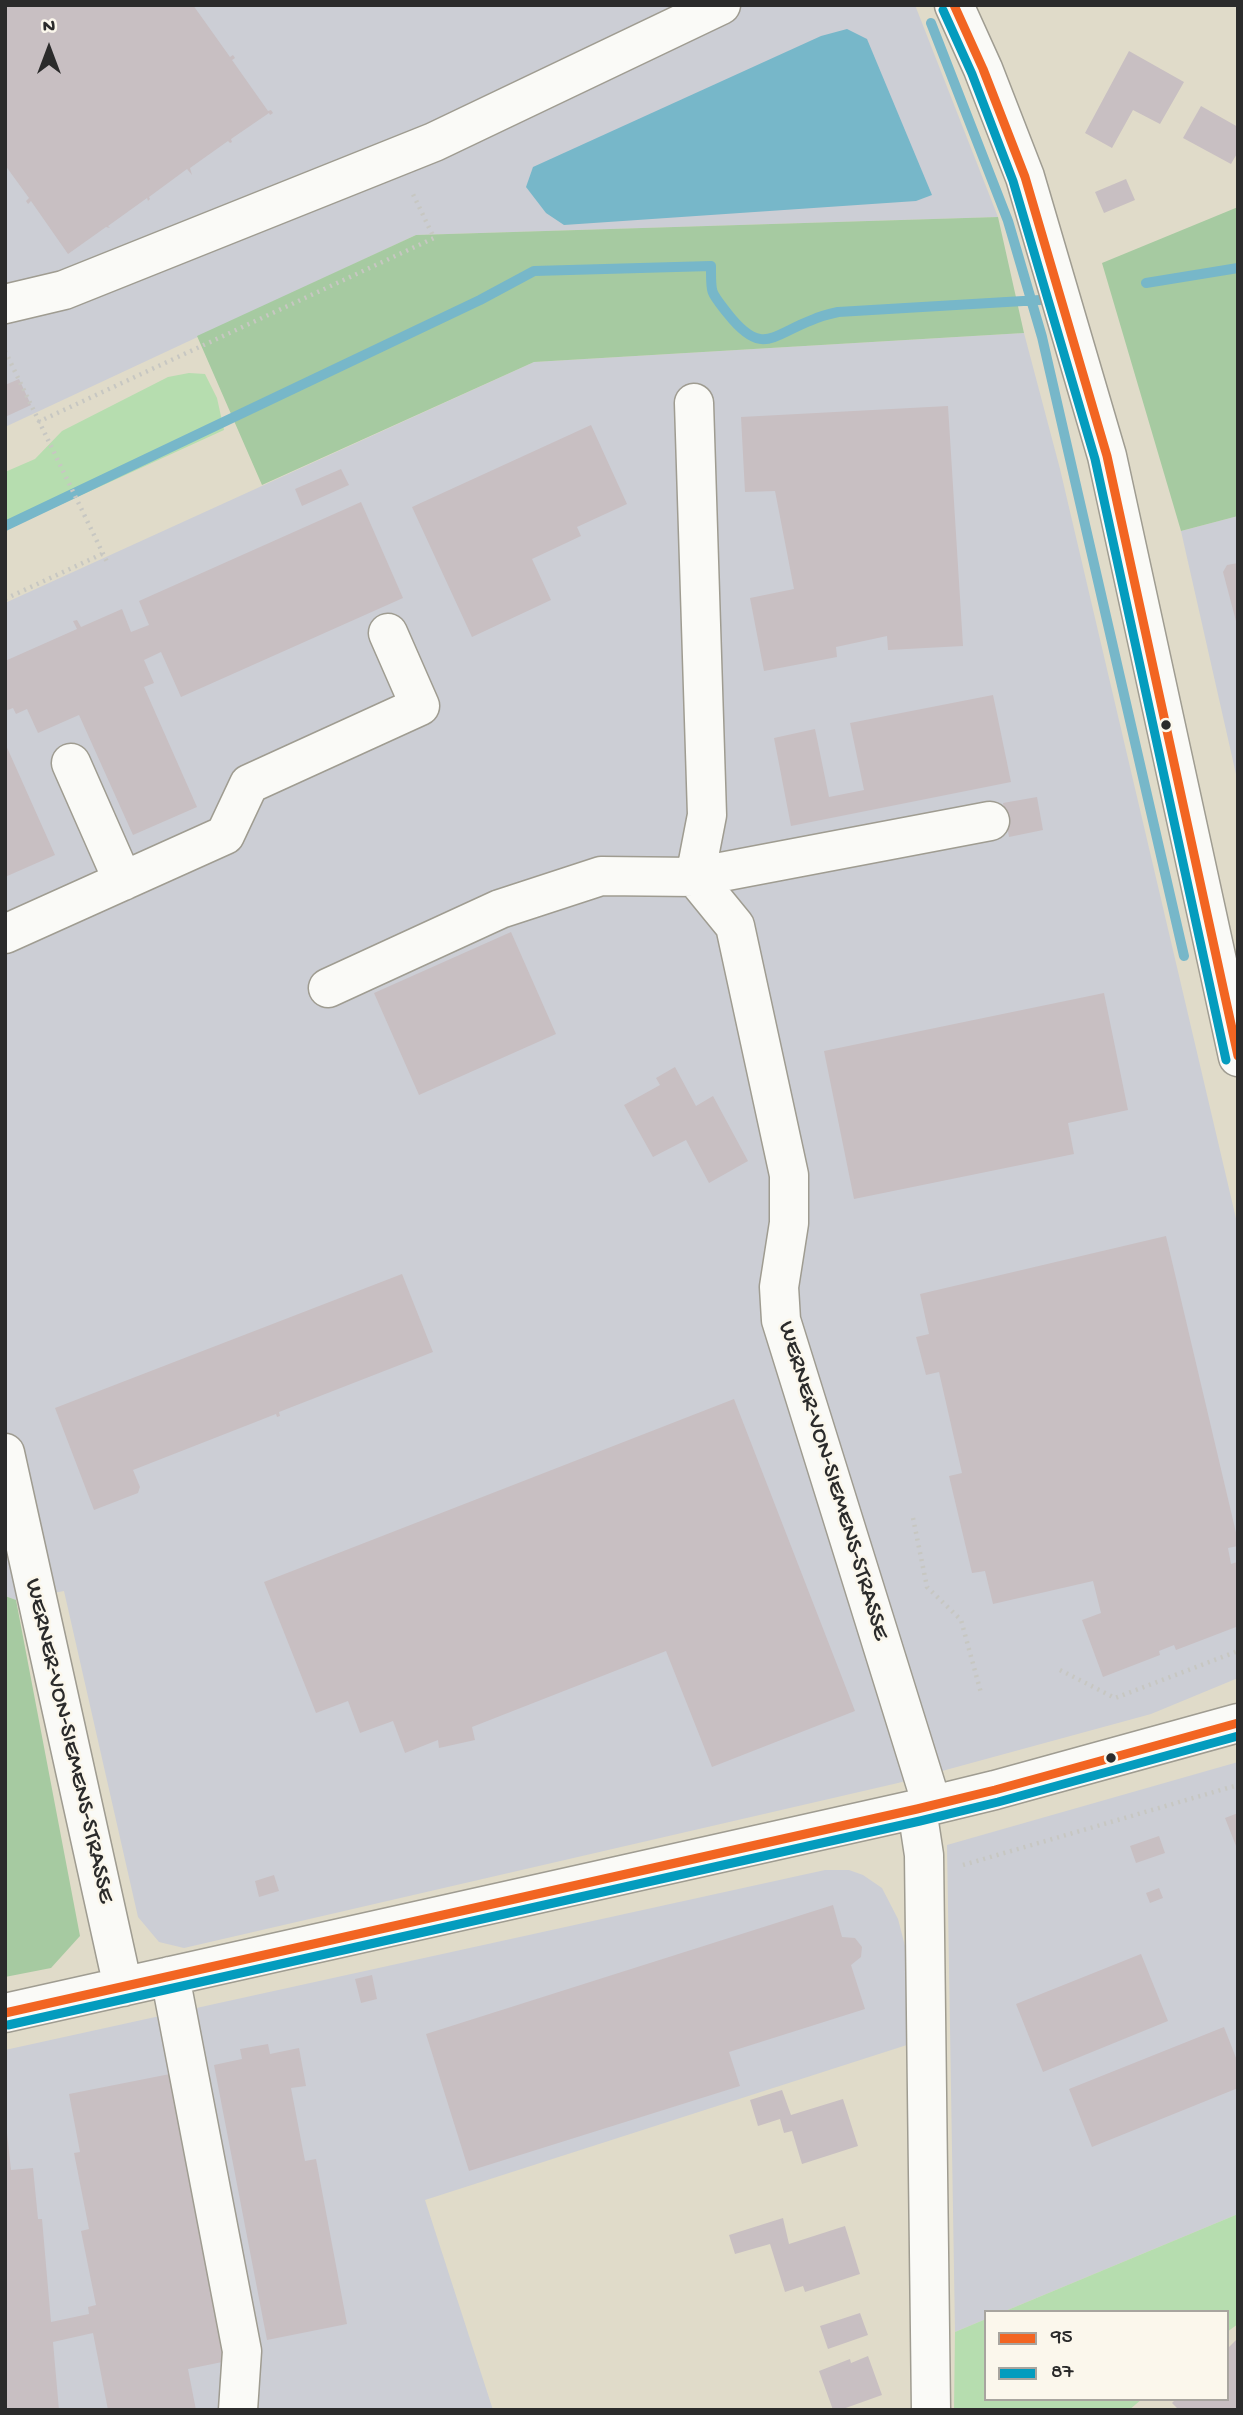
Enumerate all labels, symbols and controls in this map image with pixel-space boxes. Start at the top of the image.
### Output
north arrow [14,14,84,84]
text: N [43,16,55,39]
unlabelled marker [1159,718,1173,732]
street label: WERNER-VON-SIEMENS-STRASSE [770,1318,894,1644]
street label: WERNER-VON-SIEMENS-STRASSE [17,1576,119,1906]
unlabelled marker [1104,1751,1118,1765]
legend [984,2310,1229,2401]
text: 95 [1051,2326,1073,2351]
text: 87 [1051,2361,1073,2386]

